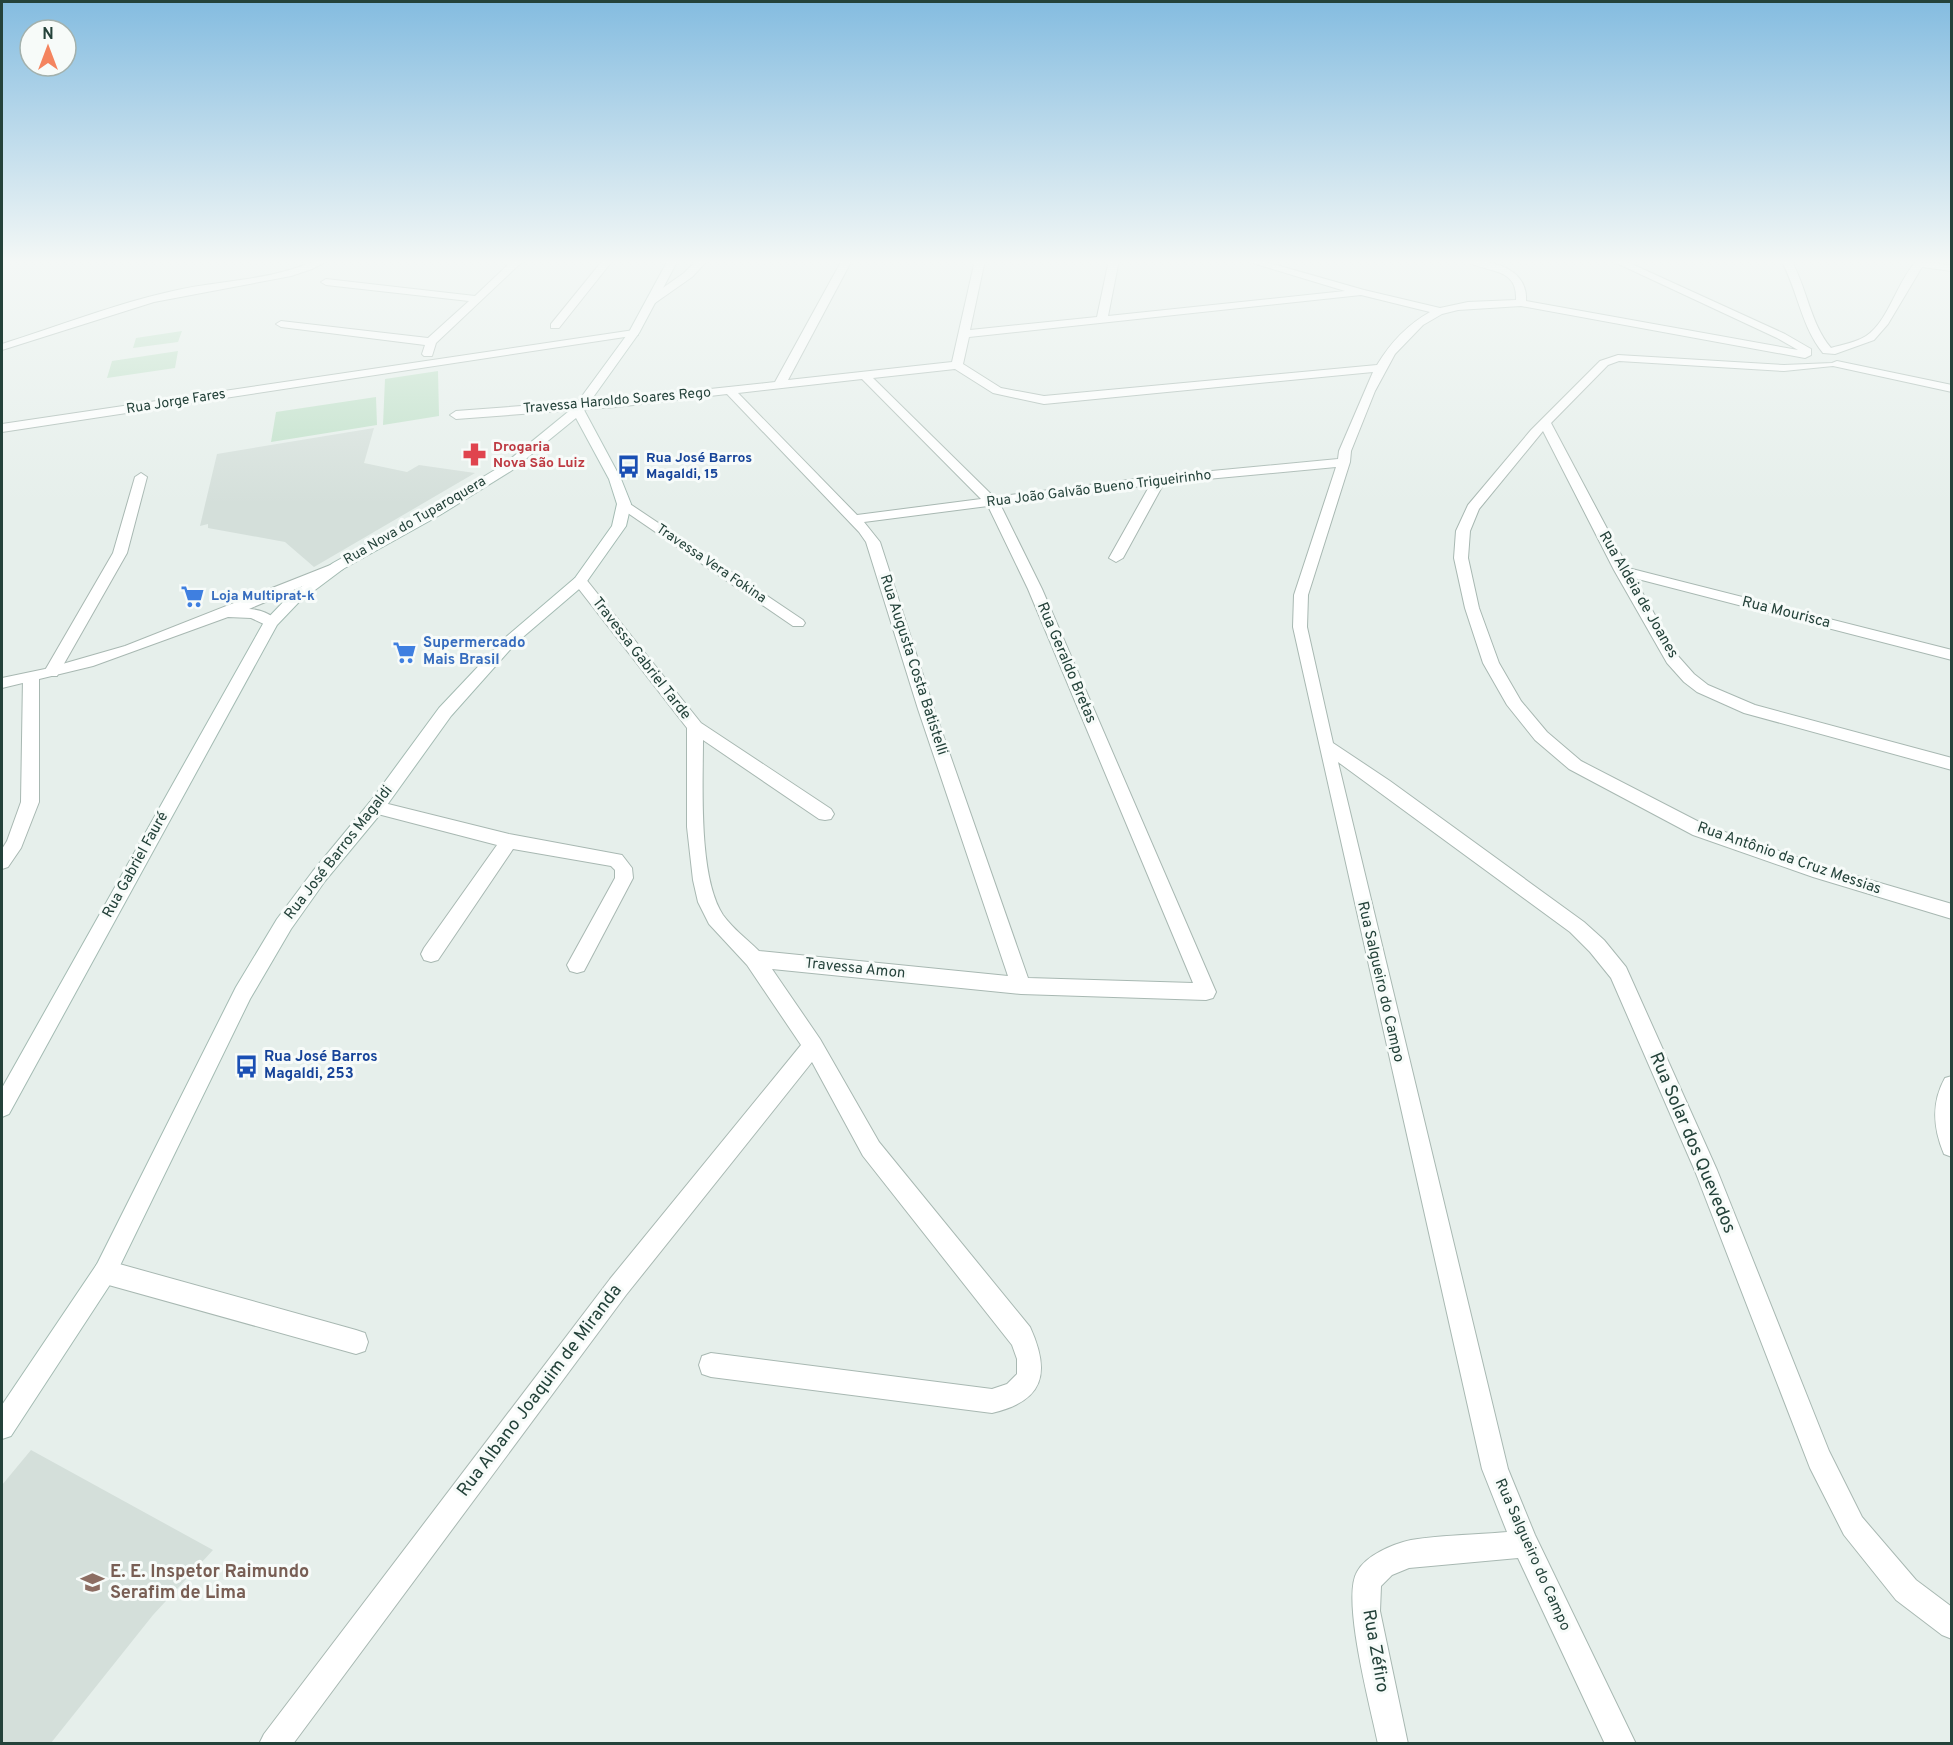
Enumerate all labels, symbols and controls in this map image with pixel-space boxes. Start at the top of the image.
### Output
north arrow [18,18,78,78]
text: N [42,25,54,45]
street label: Travessa Haroldo Soares Rego [522,384,712,418]
street label: Rua Jorge Fares [125,386,227,418]
place label: Drogaria Nova São Luiz [493,439,585,472]
pharmacy icon: Drogaria Nova São Luiz [462,442,488,468]
place label: Rua José Barros Magaldi, 15 [646,450,752,483]
bus stop icon: Rua José Barros Magaldi, 15 [615,453,641,479]
street label: Rua João Galvão Bueno Trigueirinho [986,467,1213,511]
street label: Rua Nova do Tuparoquera [341,473,489,569]
street label: Travessa Vera Fokina [653,521,769,607]
street label: Rua Aldeia de Joanes [1594,528,1682,662]
street label: Rua Augusta Costa Batistelli [875,572,951,758]
supermarket icon: Loja Multiprat-k [180,583,206,609]
place label: Loja Multiprat-k [211,588,315,605]
street label: Rua Mourisca [1740,593,1832,633]
street label: Travessa Gabriel Tarde [587,594,695,724]
street label: Rua Geraldo Bretas [1032,600,1100,726]
place label: Supermercado Mais Brasil [423,634,525,670]
supermarket icon: Supermercado Mais Brasil [392,639,418,665]
street label: Rua José Barros Magaldi [281,782,397,924]
street label: Rua Gabriel Fauré [99,809,173,921]
street label: Rua Antônio da Cruz Messias [1695,819,1883,899]
street label: Rua Salgueiro do Campo [1352,900,1408,1064]
street label: Travessa Amon [804,954,906,984]
place label: Rua José Barros Magaldi, 253 [264,1048,378,1084]
street label: Rua Solar dos Quevedos [1643,1049,1741,1237]
bus stop icon: Rua José Barros Magaldi, 253 [233,1053,259,1079]
street label: Rua Albano Joaquim de Miranda [453,1280,627,1502]
street label: Rua Salgueiro do Campo [1490,1476,1574,1634]
place label: E. E. Inspetor Raimundo Serafim de Lima [110,1561,309,1605]
school or university icon: E. E. Inspetor Raimundo Serafim de Lima [79,1569,105,1595]
street label: Rua Zéfiro [1356,1608,1394,1694]

